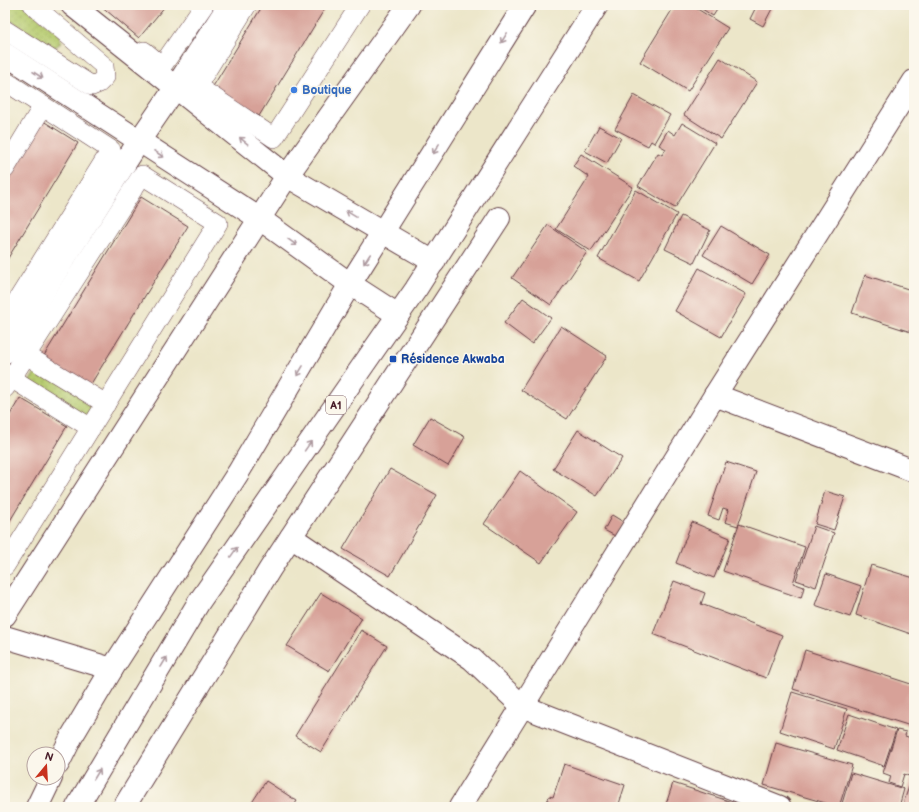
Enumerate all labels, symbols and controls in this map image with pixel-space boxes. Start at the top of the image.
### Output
one-way arrow [500,32,508,44]
one-way arrow [32,71,43,79]
place label: Boutique [302,83,352,98]
marker: Boutique [289,85,299,95]
one-way arrow [239,137,250,145]
one-way arrow [431,143,439,155]
one-way arrow [153,149,164,158]
one-way arrow [346,209,358,217]
one-way arrow [286,238,297,246]
one-way arrow [363,253,371,264]
place label: Résidence Akwaba [401,352,505,367]
marker: Résidence Akwaba [388,354,398,364]
one-way arrow [296,365,304,377]
road number: A1 [326,396,346,414]
one-way arrow [304,440,312,451]
one-way arrow [230,547,238,558]
one-way arrow [160,657,168,668]
north arrow [26,746,66,786]
text: N [43,750,55,764]
one-way arrow [94,768,102,780]

